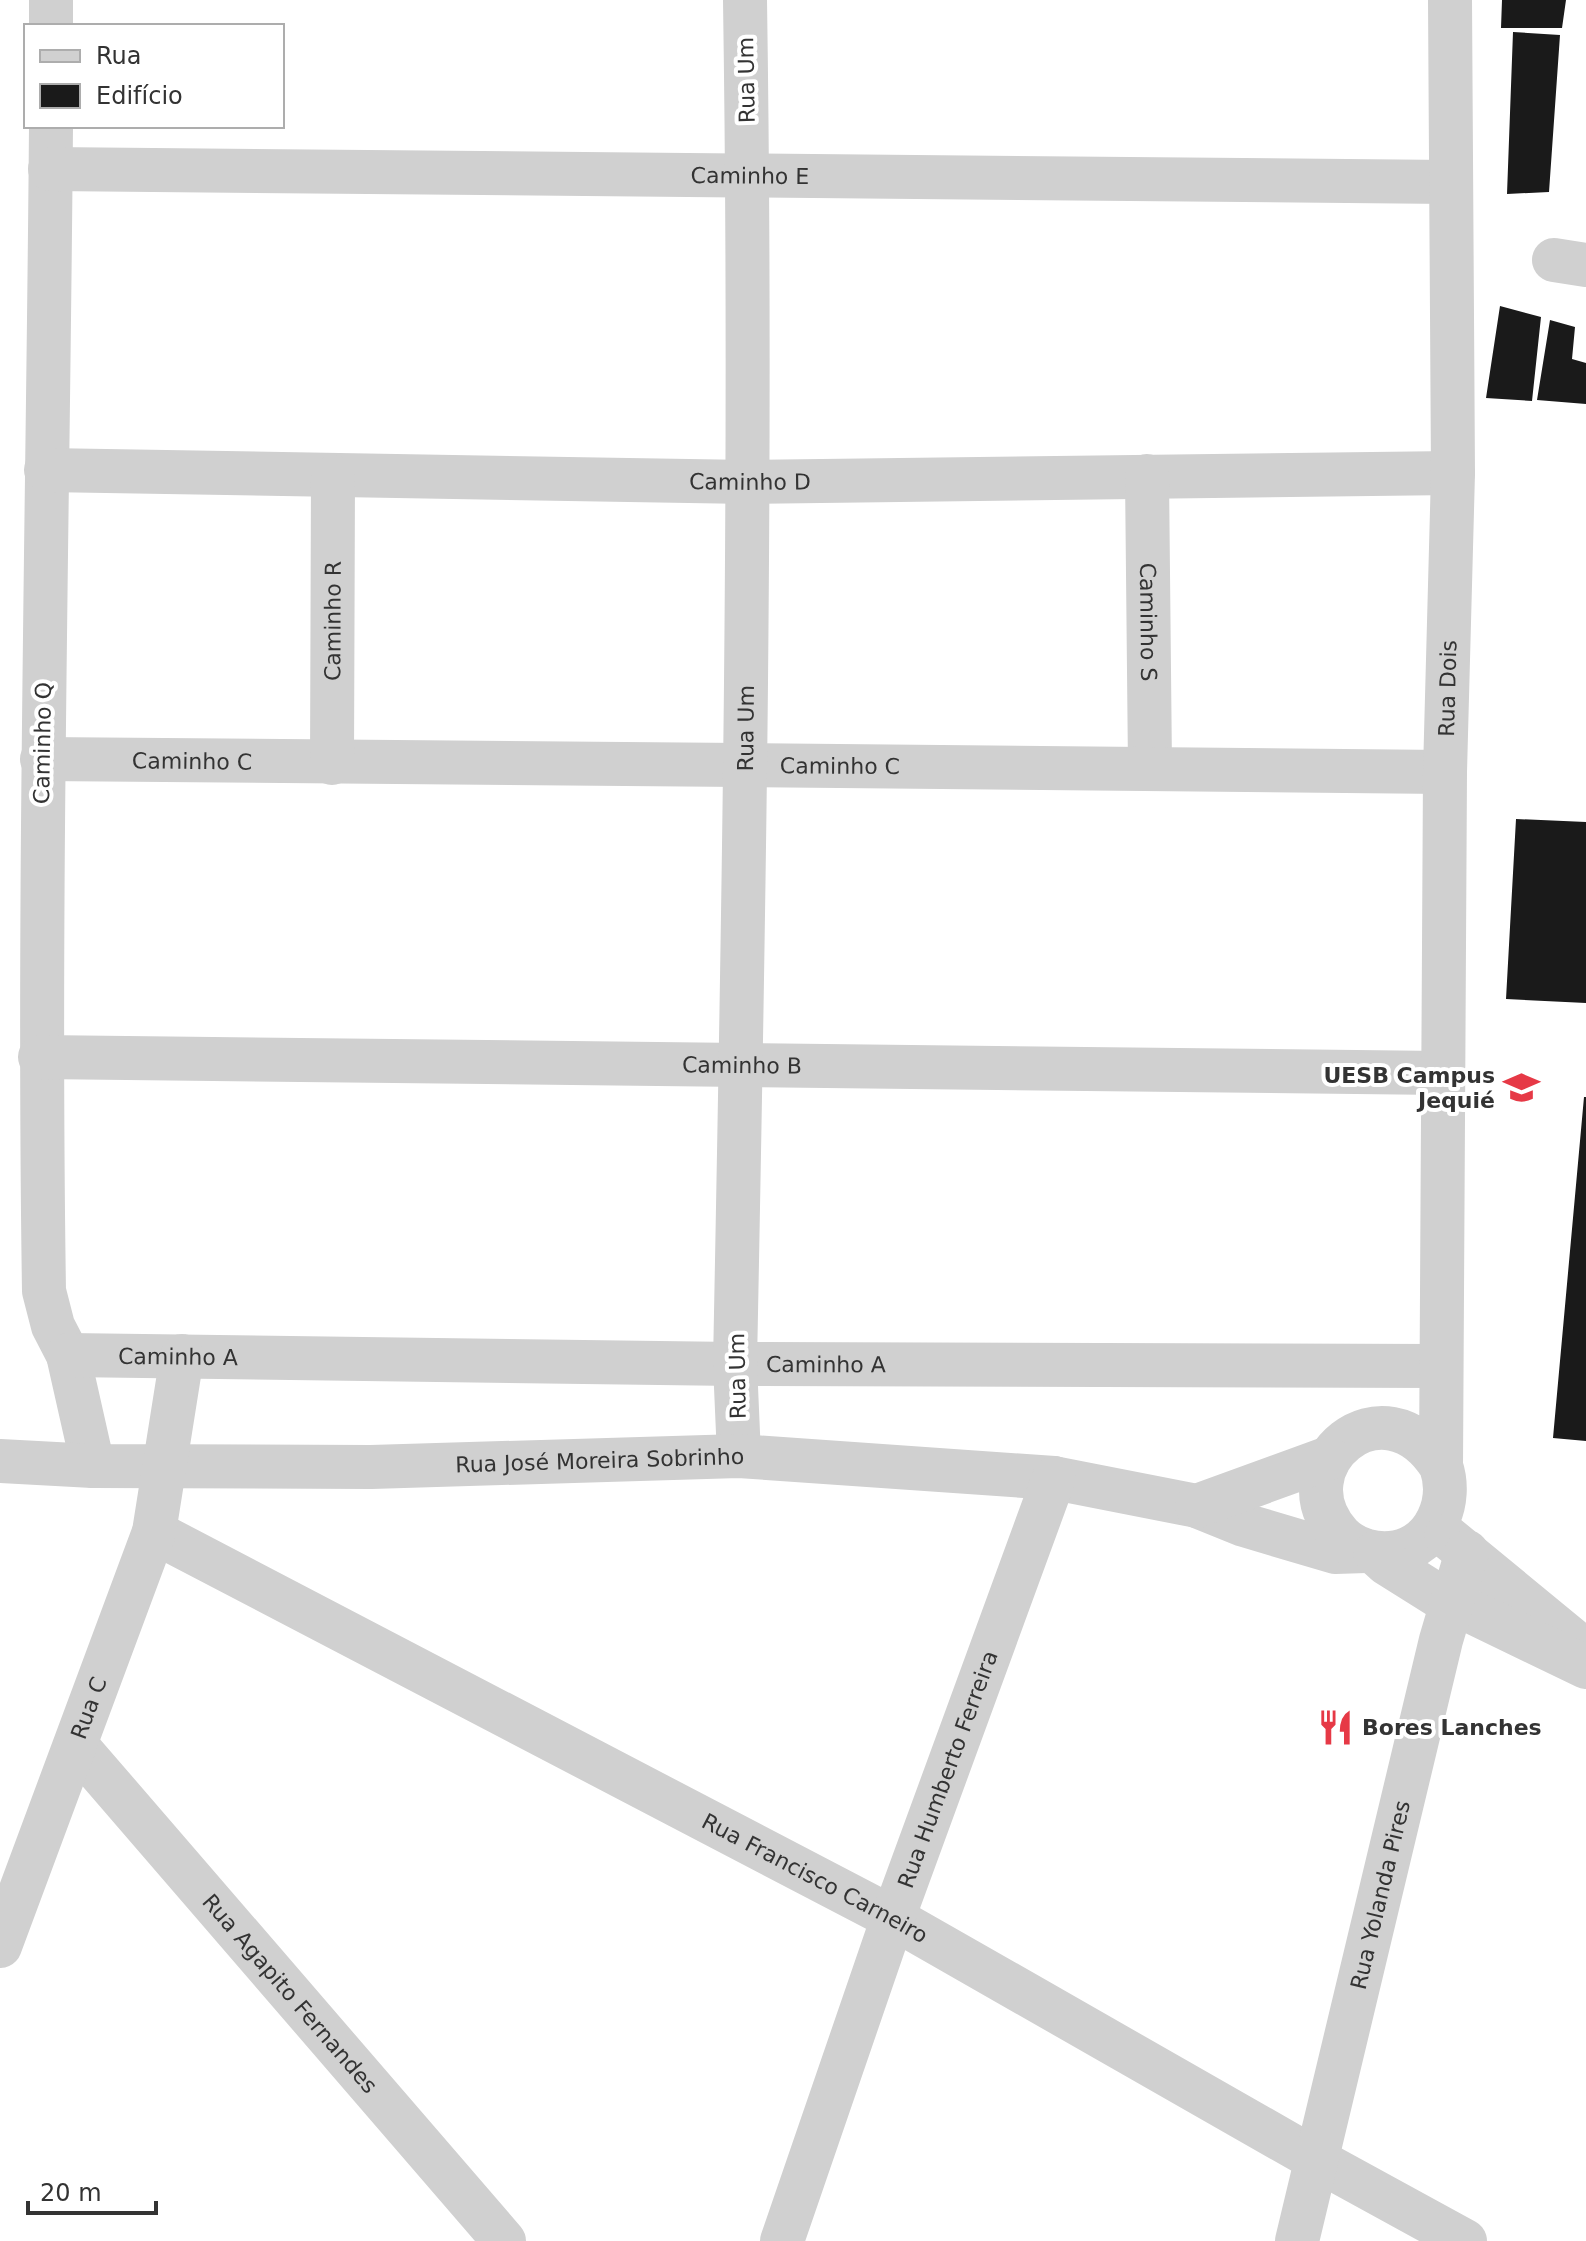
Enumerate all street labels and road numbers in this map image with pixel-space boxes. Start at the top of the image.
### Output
street label: Rua Um [733,37,760,123]
street label: Caminho E [691,163,809,189]
street label: Caminho D [689,469,811,495]
street label: Caminho R [320,561,346,681]
street label: Caminho S [1135,562,1161,682]
street label: Rua Dois [1434,640,1462,737]
street label: Caminho Q [29,682,56,804]
street label: Rua Um [733,685,759,771]
street label: Caminho C [132,748,252,775]
street label: Caminho C [780,753,900,779]
street label: Caminho B [682,1052,802,1079]
street label: Rua Um [724,1333,751,1419]
street label: Caminho A [118,1344,238,1370]
street label: Caminho A [766,1352,886,1377]
street label: Rua José Moreira Sobrinho [455,1444,745,1477]
street label: Rua Humberto Ferreira [893,1647,1003,1891]
street label: Rua C [66,1674,112,1743]
street label: Rua Yolanda Pires [1346,1798,1415,1992]
street label: Rua Francisco Carneiro [698,1808,932,1948]
street label: Rua Agapito Fernandes [197,1889,383,2098]

